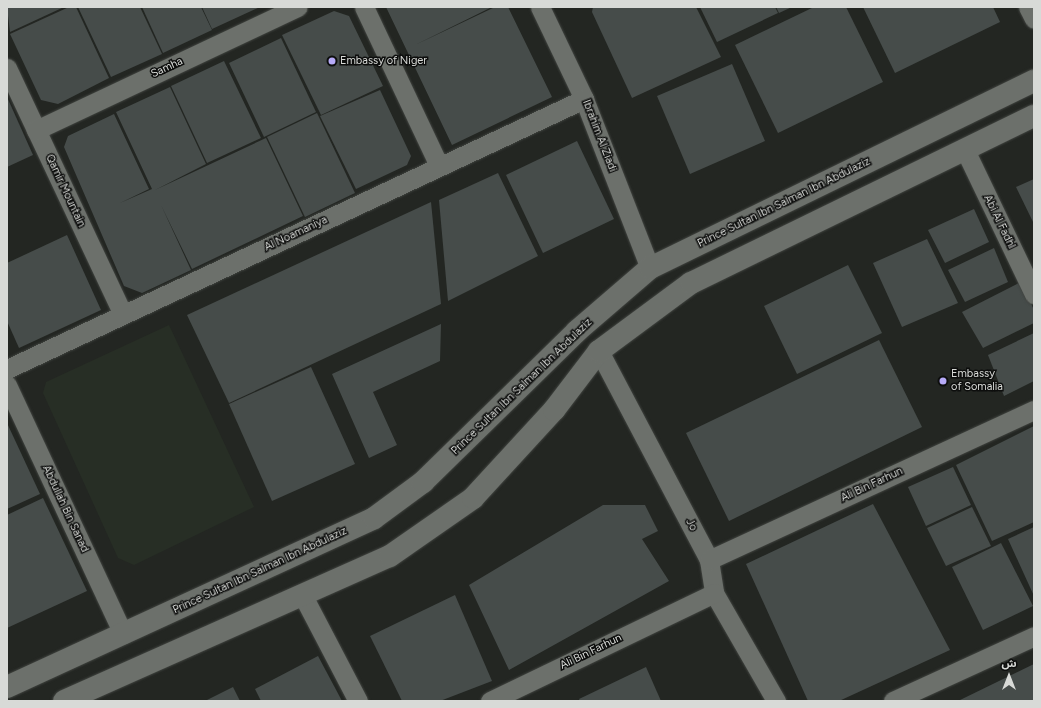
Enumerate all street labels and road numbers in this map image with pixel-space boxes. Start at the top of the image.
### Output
street label: Samha [149,55,185,81]
street label: Ibrahim Al Ziadi [579,98,619,174]
street label: Qamir Mountain [42,152,88,230]
street label: Prince Sultan Ibn Salman Ibn Abdulaziz [696,155,872,251]
street label: Abi Al Fadhl [980,193,1018,251]
street label: Al Noamaniya [262,214,330,254]
street label: Prince Sultan Ibn Salman Ibn Abdulaziz [449,316,595,458]
street label: Abdullah Bin Sanad [39,463,91,555]
street label: Ali Bin Farhun [839,465,905,505]
street label: Jo [682,517,700,533]
street label: Prince Sultan Ibn Salman Ibn Abdulaziz [171,525,349,617]
street label: Ali Bin Farhun [558,631,624,673]

